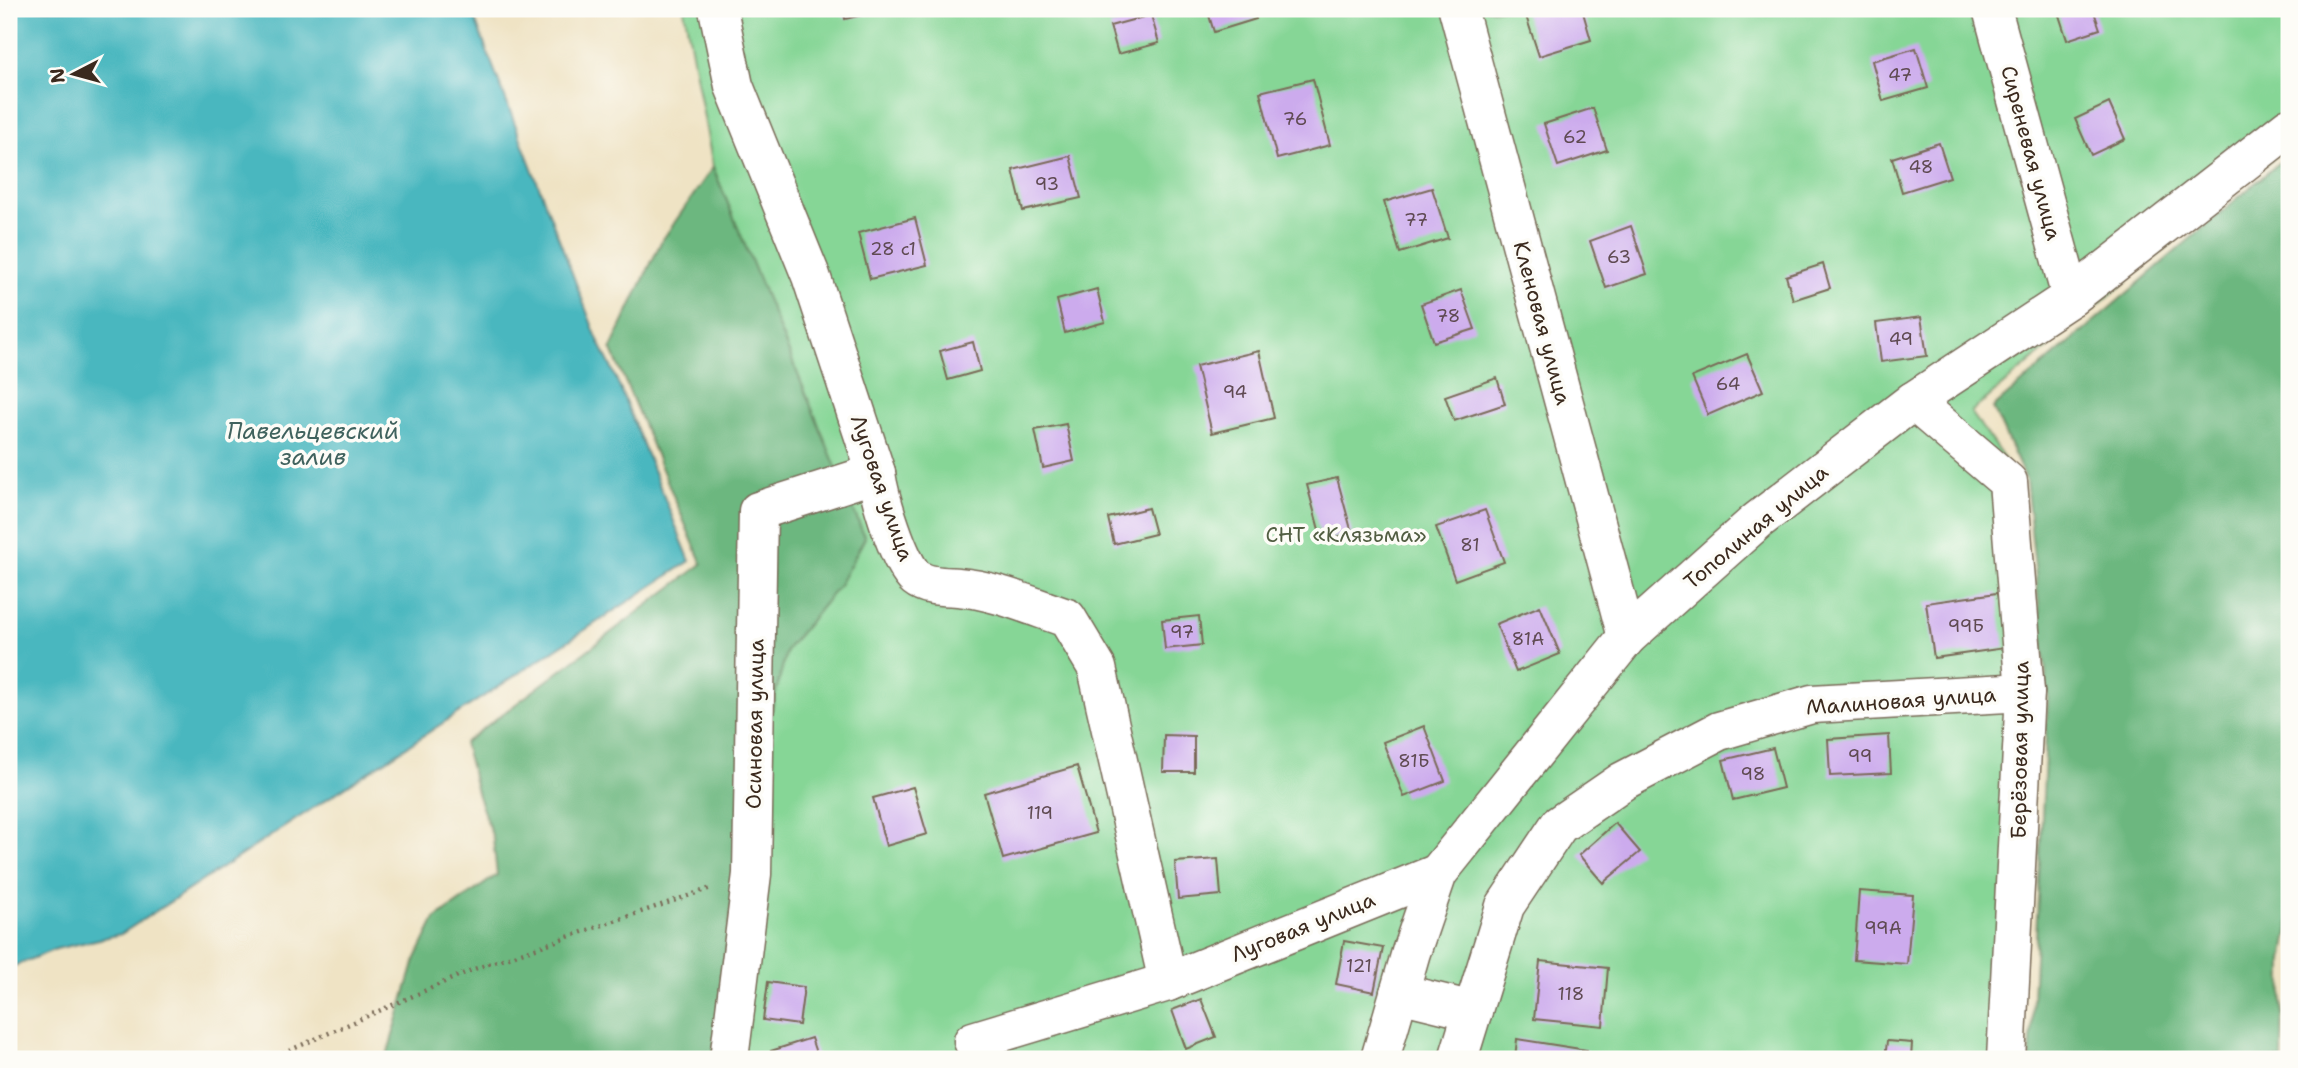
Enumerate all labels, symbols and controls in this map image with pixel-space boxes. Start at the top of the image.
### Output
north arrow [38,38,108,108]
street label: Сиреневая улица [1994,62,2068,244]
house number: 47 [1888,63,1912,87]
text: N [44,67,71,85]
house number: 76 [1283,107,1307,131]
house number: 62 [1563,125,1587,149]
house number: 48 [1909,155,1933,179]
house number: 93 [1035,172,1059,196]
house number: 77 [1404,208,1428,232]
house number: 28 с1 [870,237,916,261]
street label: Кленовая улица [1507,238,1577,408]
house number: 63 [1607,245,1631,269]
house number: 78 [1436,304,1460,328]
house number: 49 [1889,327,1913,351]
house number: 64 [1716,372,1740,396]
house number: 94 [1223,380,1247,404]
street label: Луговая улица [844,411,920,565]
water label: Павельцевский залив [227,416,399,472]
street label: Тополиная улица [1678,458,1834,596]
park label: СНТ «Клязьма» [1266,521,1426,549]
house number: 81 [1460,533,1480,557]
house number: 99Б [1948,614,1984,638]
house number: 97 [1170,620,1194,644]
house number: 81А [1512,627,1544,651]
street label: Осиновая улица [740,639,770,809]
street label: Берёзовая улица [2004,661,2036,839]
street label: Малиновая улица [1805,680,1997,722]
house number: 99 [1848,744,1872,768]
house number: 81Б [1398,749,1430,773]
house number: 98 [1741,762,1765,786]
house number: 119 [1027,801,1053,825]
street label: Луговая улица [1227,885,1379,969]
house number: 99А [1864,916,1902,940]
house number: 121 [1346,954,1372,978]
house number: 118 [1558,982,1584,1006]

